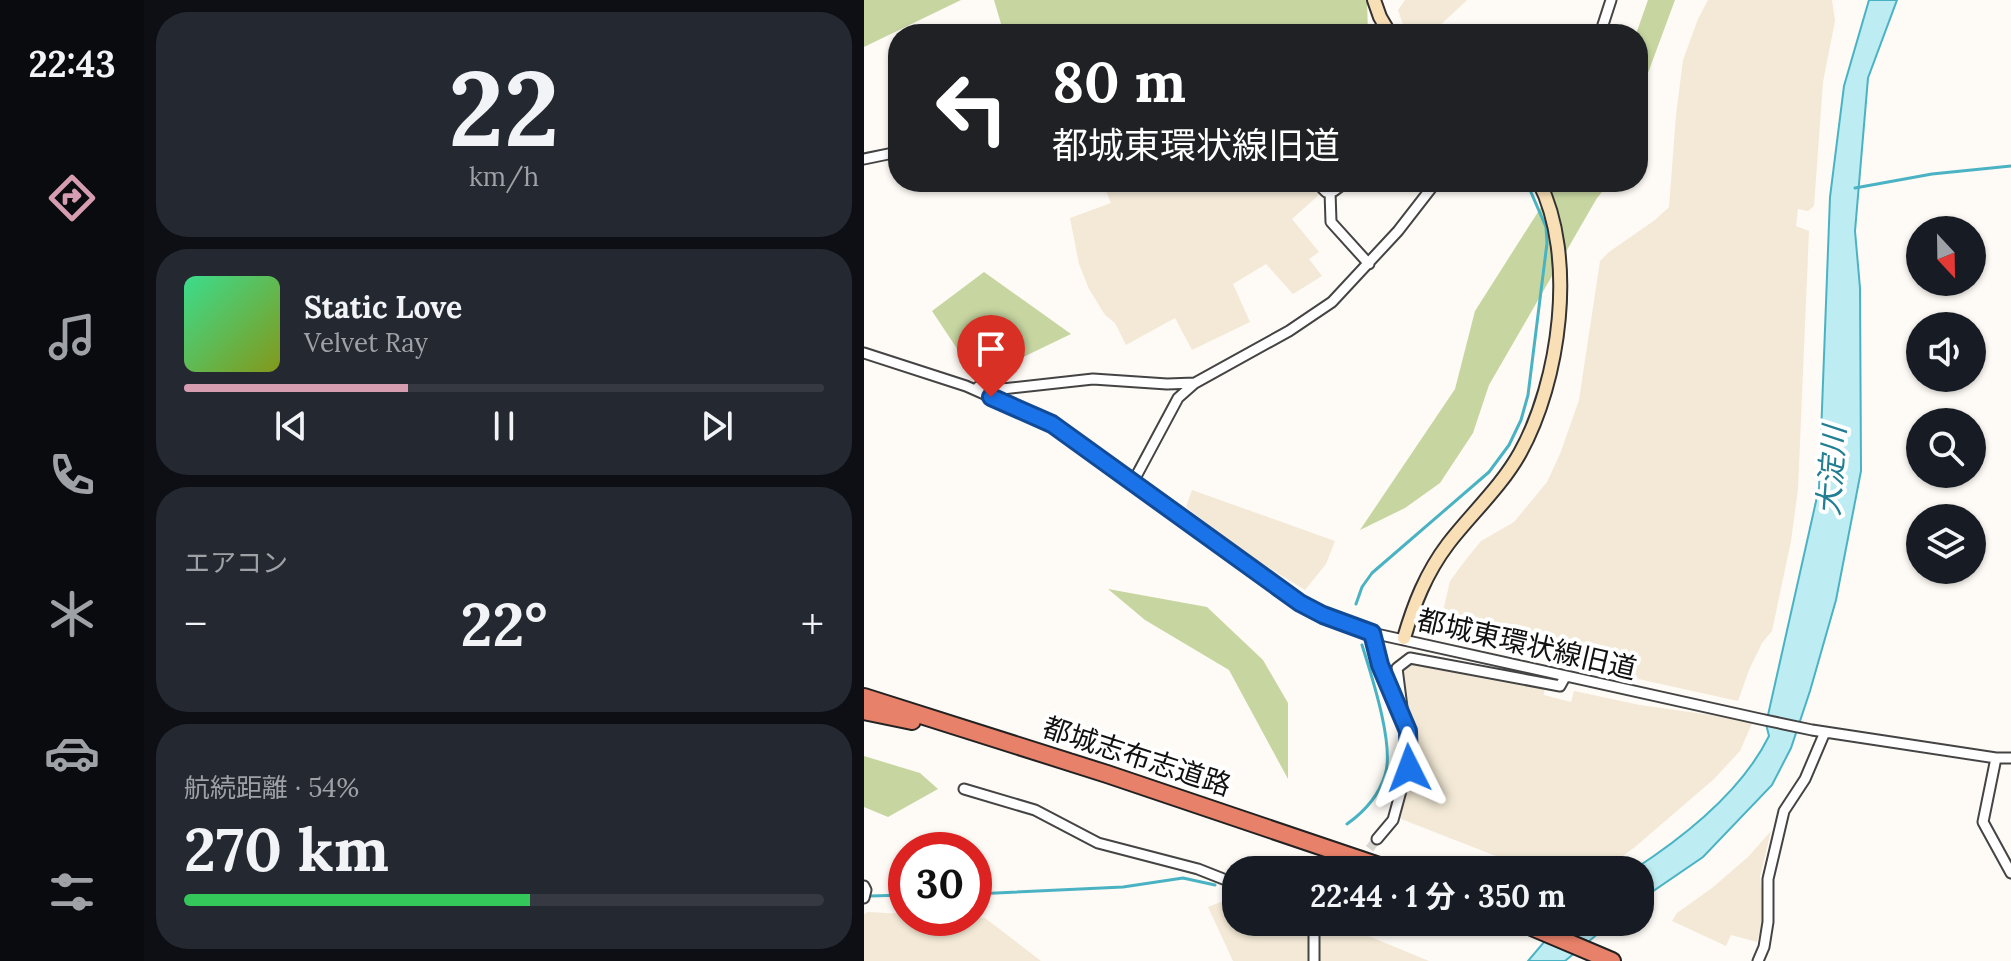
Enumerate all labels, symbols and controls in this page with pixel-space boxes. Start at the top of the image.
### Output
text: 22:43 [28,41,116,87]
text: 22 [449,41,559,174]
text: 80 m [1052,46,1186,117]
icon: left [920,56,1024,160]
text: 都城東環状線旧道 [1052,122,1340,168]
text: km/h [469,160,539,193]
icon: directions [44,170,100,226]
north arrow [1906,216,1986,296]
map controls [1906,216,1986,584]
text: Static Love [304,288,462,326]
icon: music [44,309,100,365]
button: sound [1906,312,1986,392]
pin [957,315,1025,397]
text: Velvet Ray [304,326,428,359]
icon: arrive [969,327,1013,371]
icon: previous [269,404,313,448]
icon: pause [482,404,526,448]
icon: next [695,404,739,448]
button: search [1906,408,1986,488]
water label: 大淀川 [1809,422,1853,517]
icon: phone [44,447,100,503]
button: layers [1906,504,1986,584]
text: エアコン [184,546,288,579]
icon: climate [44,586,100,642]
text: 22° [461,586,547,662]
text: − [184,596,207,652]
text: + [801,596,824,652]
street label: 都城東環状線旧道 [1414,601,1640,687]
street label: 都城志布志道路 [1038,709,1236,803]
icon: car [44,725,100,781]
position arrow [1367,726,1451,810]
text: 航続距離 · 54% [184,771,359,804]
text: 270 km [184,811,389,887]
speed limit sign: 30 [888,832,992,936]
icon: filters [44,864,100,920]
text: 22:44 · 1 分 · 350 m [1310,877,1566,915]

